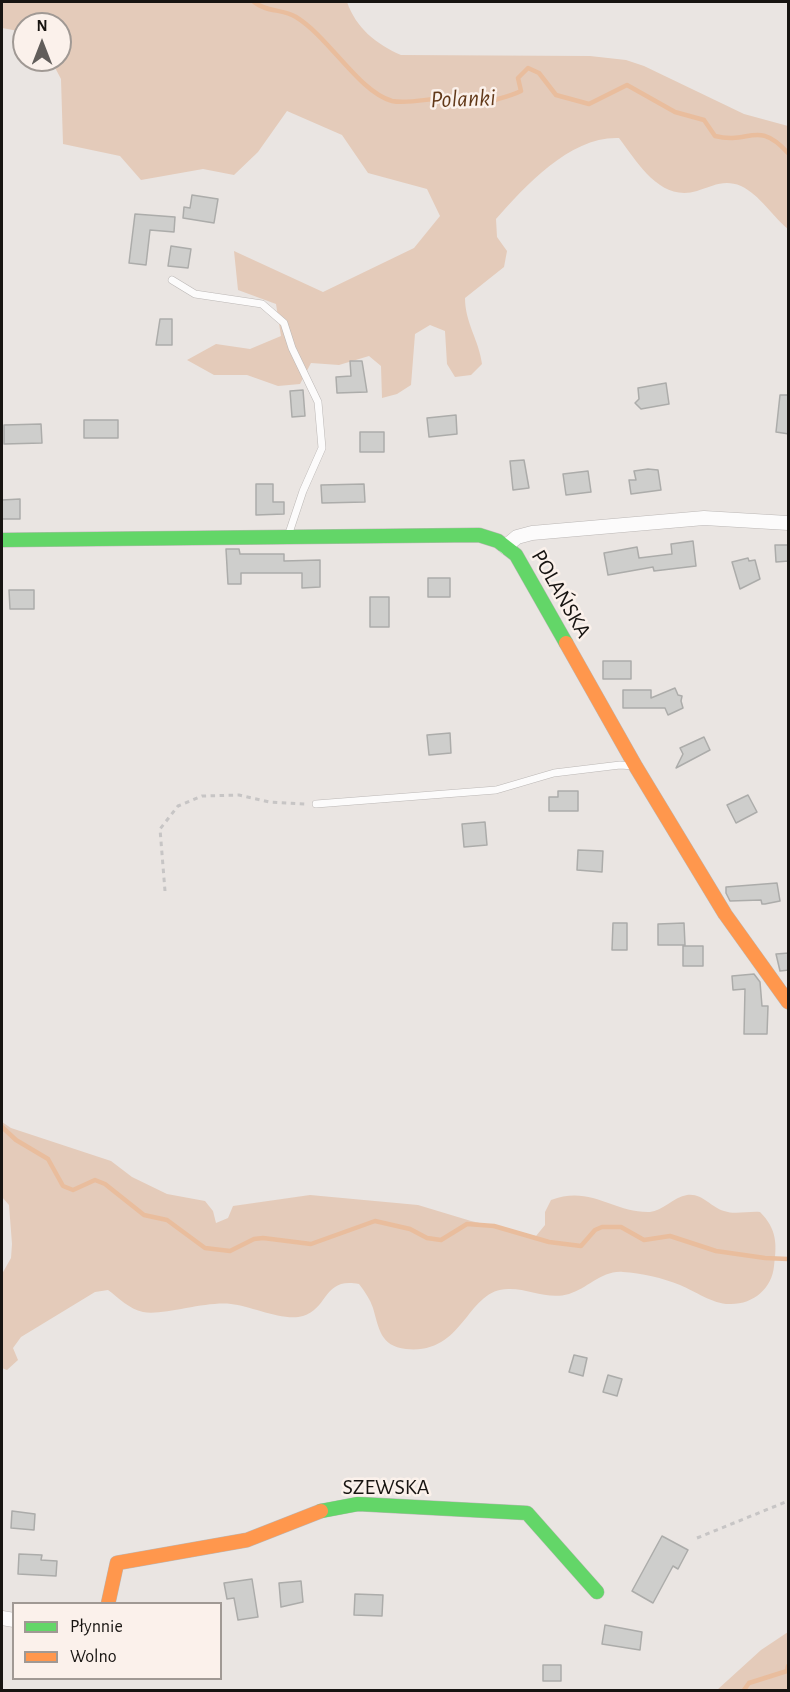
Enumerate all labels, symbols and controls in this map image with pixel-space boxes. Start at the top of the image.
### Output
north arrow [12,12,72,72]
text: N [36,18,48,34]
water label: Polanki [430,83,496,115]
street label: POLAŃSKA [525,545,597,643]
street label: SZEWSKA [342,1474,430,1500]
legend [12,1602,222,1680]
text: Płynnie [70,1618,123,1636]
text: Wolno [70,1648,117,1666]

